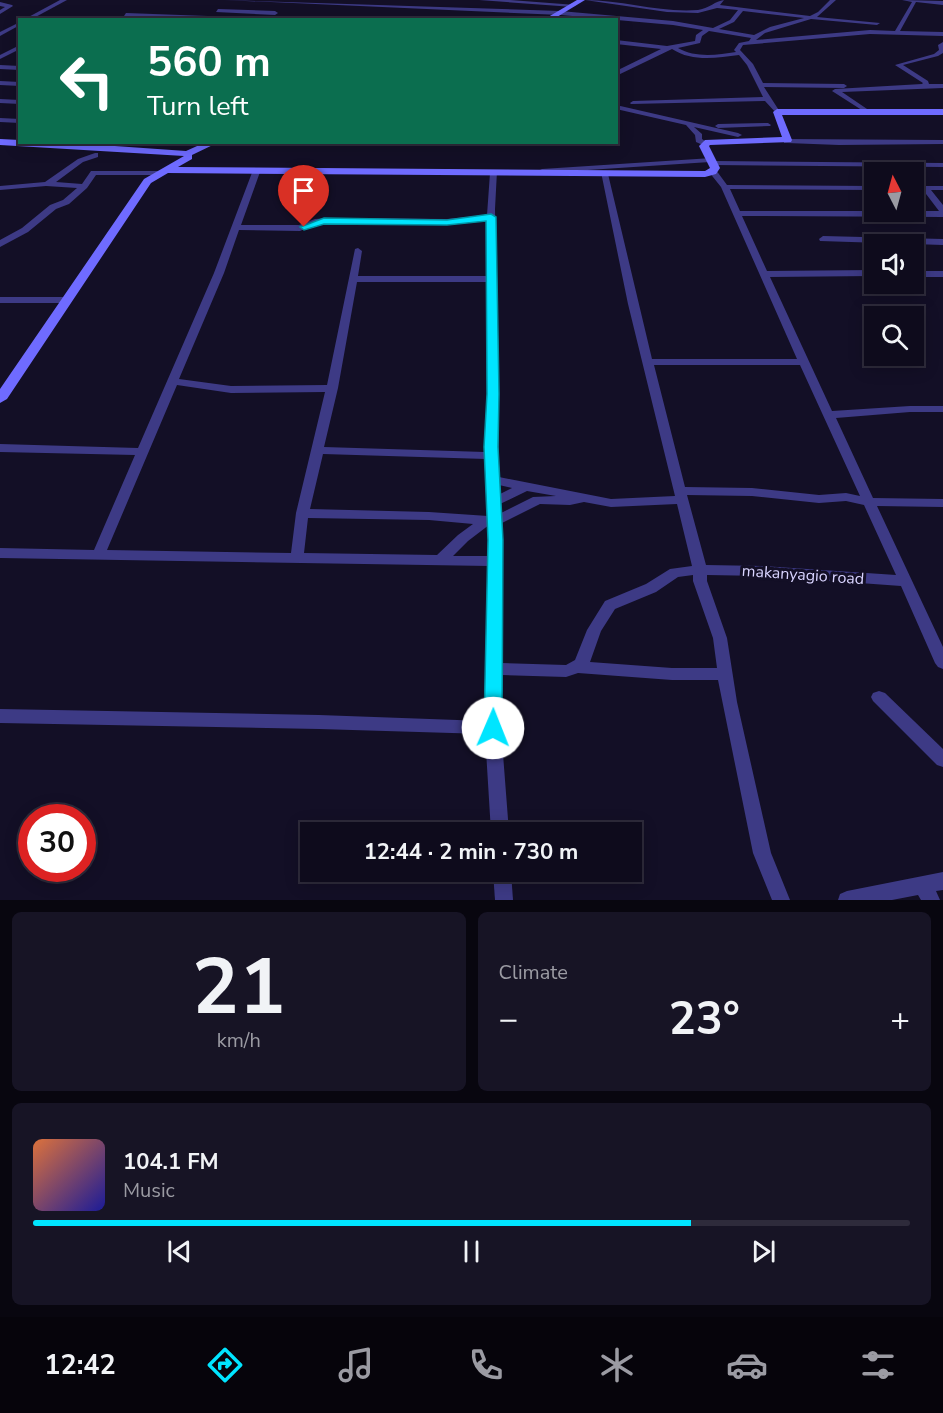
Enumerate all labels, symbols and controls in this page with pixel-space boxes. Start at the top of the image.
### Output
text: 560 m [147,34,271,91]
icon: left [48,42,126,120]
text: Turn left [147,88,248,125]
north arrow [864,162,924,222]
map controls [864,162,924,366]
pin [278,165,329,227]
icon: arrive [287,174,320,207]
button: sound [864,234,924,294]
button: search [864,306,924,366]
street label: makanyagio road [741,560,865,590]
position arrow [461,696,525,760]
speed limit sign: 30 [18,804,96,882]
text: 12:44 · 2 min · 730 m [364,837,578,867]
text: 21 [192,934,286,1041]
text: Climate [499,959,568,986]
text: 23° [669,989,740,1050]
text: − [499,997,518,1042]
text: + [890,997,910,1042]
text: km/h [217,1027,261,1054]
text: 104.1 FM [123,1147,219,1177]
text: Music [123,1177,175,1204]
icon: previous [163,1235,196,1268]
icon: pause [455,1235,488,1268]
icon: next [747,1235,780,1268]
icon: directions [204,1344,246,1386]
icon: music [335,1344,377,1386]
icon: phone [465,1344,507,1386]
icon: climate [596,1344,638,1386]
icon: car [726,1344,768,1386]
icon: filters [857,1344,899,1386]
text: 12:42 [44,1347,116,1384]

